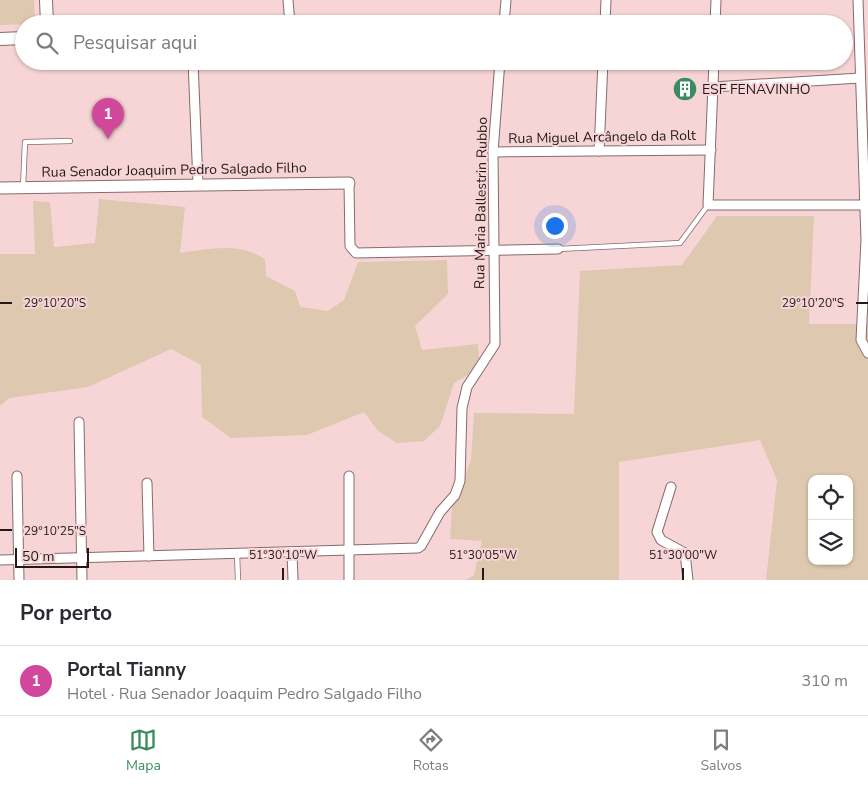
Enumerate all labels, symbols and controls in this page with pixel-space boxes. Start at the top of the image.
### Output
search box [15,15,853,70]
icon: search [33,29,61,57]
text: Pesquisar aqui [73,30,197,56]
building icon: ESF FENAVINHO [672,76,698,102]
place label: ESF FENAVINHO [702,80,811,99]
pin: 1 [92,98,124,139]
street label: Rua Maria Ballestrin Rubbo [470,117,492,289]
street label: Rua Miguel Arcângelo da Rolt [508,126,696,148]
street label: Rua Senador Joaquim Pedro Salgado Filho [41,158,307,182]
your location [542,213,568,239]
text: 29°10'20"S [24,295,86,311]
text: 29°10'20"S [782,295,844,311]
map controls [808,475,853,565]
button: locate [808,475,853,520]
button: layers [808,520,853,565]
text: 29°10'25"S [24,523,86,539]
scale bar [15,545,89,568]
text: 50 m [22,547,54,566]
text: 51°30'10"W [249,547,317,563]
text: 51°30'05"W [449,547,517,563]
text: 51°30'00"W [649,547,717,563]
text: Por perto [20,599,112,627]
text: Portal Tianny [67,657,186,683]
text: 1 [31,670,41,692]
text: 310 m [801,670,848,692]
text: Hotel · Rua Senador Joaquim Pedro Salgado Filho [67,683,422,705]
tab: Mapa [126,726,161,775]
tab: Rotas [413,726,449,775]
tab: Salvos [700,726,742,775]

